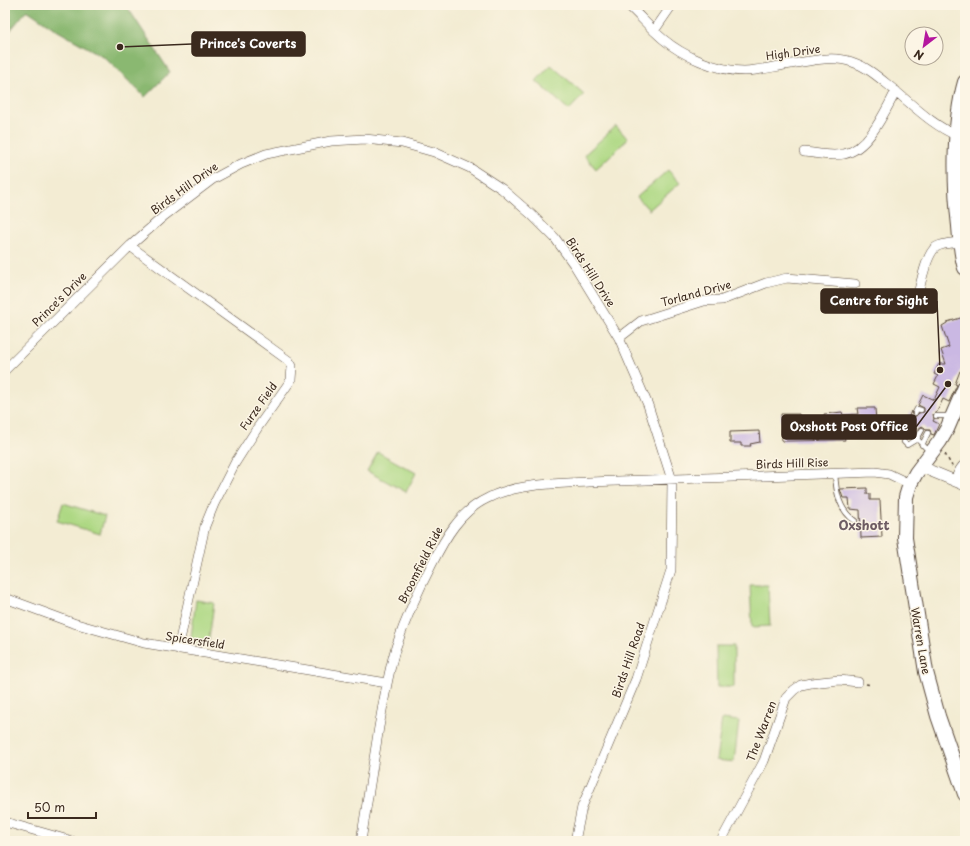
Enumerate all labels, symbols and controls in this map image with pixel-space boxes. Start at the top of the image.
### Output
north arrow [904,26,944,66]
callout: Prince's Coverts [192,32,305,56]
text: Prince's Coverts [200,34,297,52]
street label: High Drive [765,40,822,64]
text: N [910,45,927,65]
street label: Birds Hill Drive [147,158,221,218]
street label: Birds Hill Drive [562,234,620,310]
street label: Prince's Drive [28,268,90,330]
street label: Torland Drive [659,275,733,311]
callout: Centre for Sight [821,289,937,313]
text: Centre for Sight [830,291,928,309]
street label: Furze Field [235,378,281,434]
callout: Oxshott Post Office [782,415,916,439]
text: Oxshott Post Office [790,417,909,435]
street label: Birds Hill Rise [755,453,829,473]
district label: Oxshott [838,515,890,534]
street label: Broomfield Ride [393,523,447,607]
street label: Warren Lane [907,606,935,676]
street label: Birds Hill Road [607,620,649,700]
street label: Spicersfield [164,627,226,653]
street label: The Warren [742,698,780,764]
scale bar [28,794,96,820]
text: 50 m [34,798,65,816]

